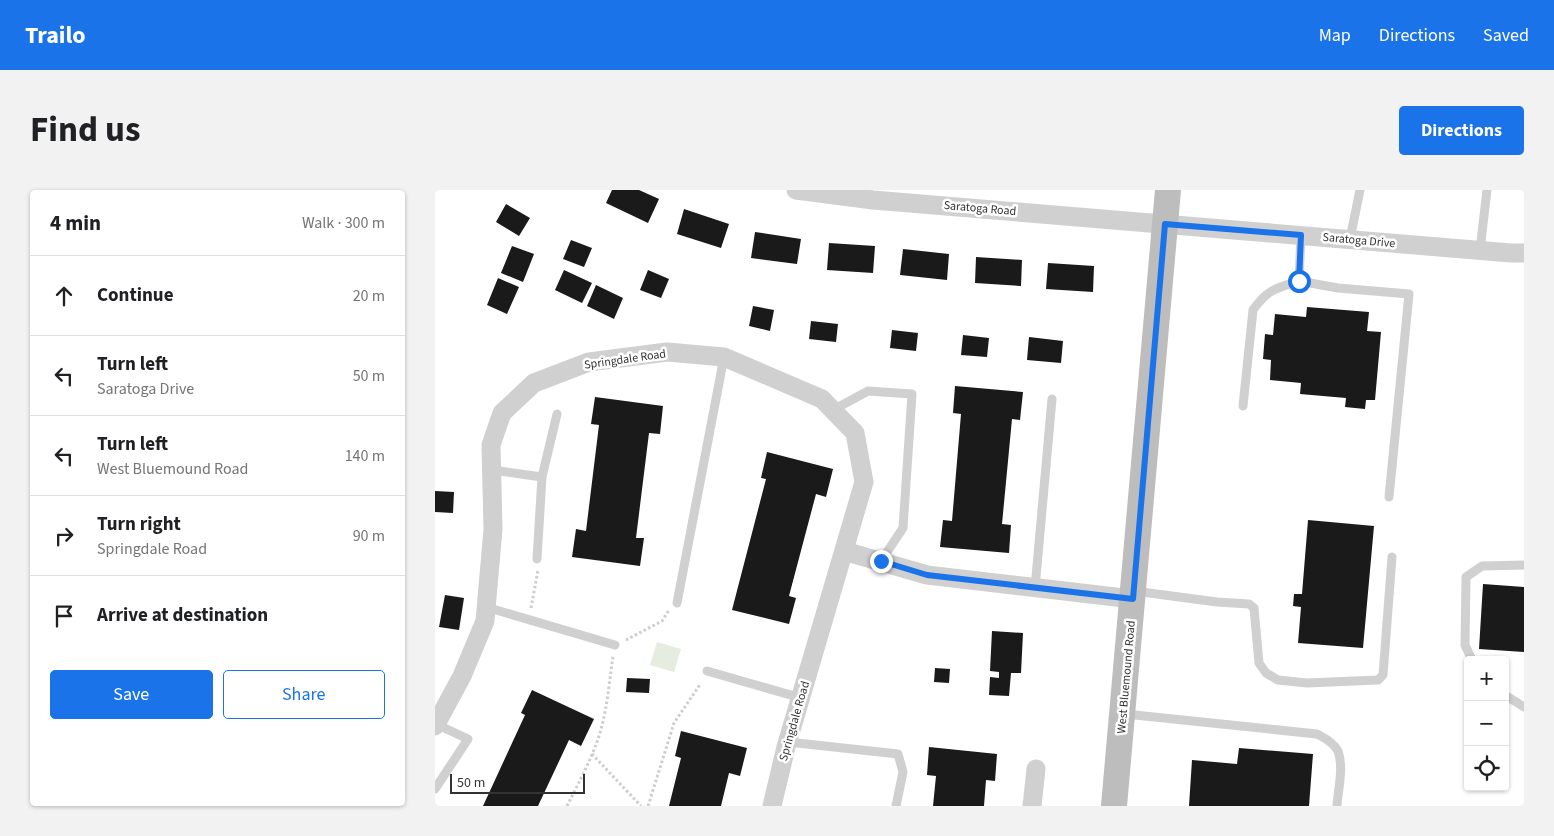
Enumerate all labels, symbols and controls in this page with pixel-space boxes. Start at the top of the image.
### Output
text: Trailo [25,18,86,53]
text: Map [1319,23,1351,48]
text: Directions [1379,23,1455,48]
text: Saved [1483,23,1529,48]
text: Find us [30,105,140,155]
button: Directions [1399,106,1524,155]
street label: Saratoga Road [943,197,1017,220]
text: 4 min [50,208,101,238]
text: Walk · 300 m [302,212,385,234]
street label: Saratoga Drive [1322,229,1396,252]
route start [1288,270,1311,293]
icon: ahead [50,282,78,310]
text: Continue [97,282,174,309]
text: 20 m [353,285,385,307]
street label: Springdale Road [583,345,667,374]
text: Turn left [97,351,168,378]
icon: left [50,362,78,390]
text: 50 m [353,365,385,387]
text: Saratoga Drive [97,378,194,400]
text: Turn left [97,431,168,458]
icon: left [50,442,78,470]
text: 140 m [345,445,385,467]
text: West Bluemound Road [97,458,248,480]
text: Turn right [97,511,181,538]
icon: right [50,522,78,550]
text: 90 m [353,525,385,547]
text: Springdale Road [97,538,207,560]
route end [870,550,893,573]
icon: arrive [50,602,78,630]
text: Arrive at destination [97,602,268,629]
street label: West Bluemound Road [1113,620,1140,734]
map controls [1464,656,1509,791]
button: + [1464,656,1509,701]
button: Save [50,670,213,719]
button: Share [223,670,385,719]
street label: Springdale Road [775,679,814,763]
button: − [1464,701,1509,746]
button: locate [1464,746,1509,791]
scale bar [450,771,585,794]
text: 50 m [457,773,485,793]

